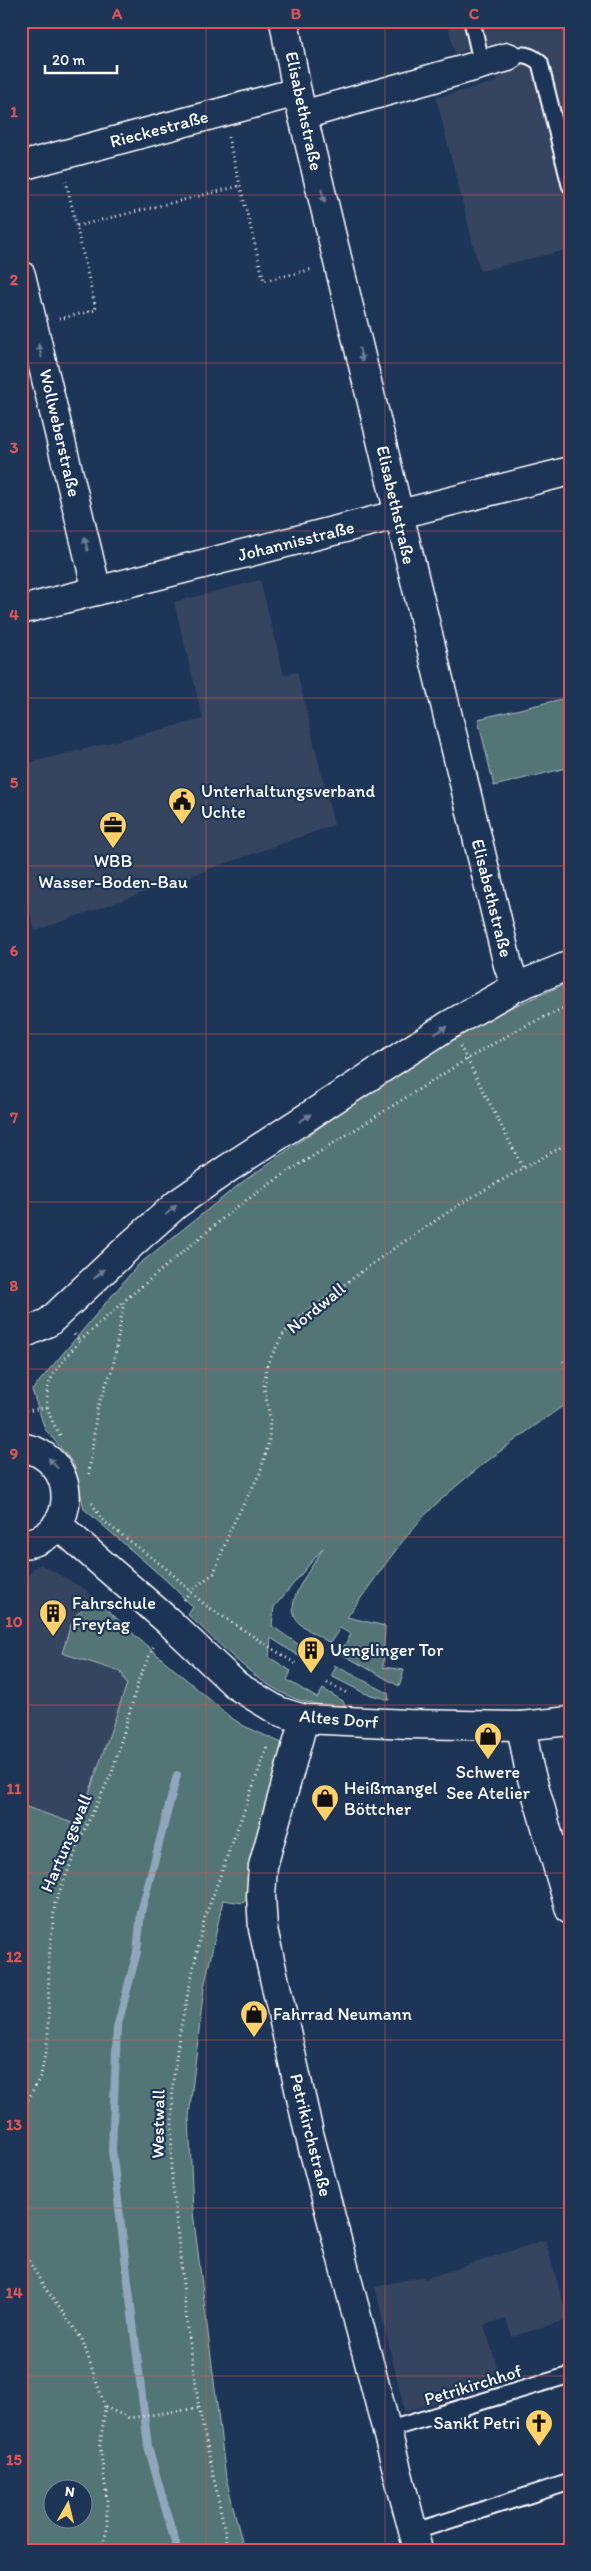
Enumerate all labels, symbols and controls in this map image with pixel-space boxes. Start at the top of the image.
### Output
text: A [111,4,123,23]
text: B [291,4,302,23]
text: C [469,4,480,23]
scale bar [45,42,118,74]
street label: Elisabethstraße [281,49,327,173]
text: 20 m [52,51,86,69]
text: 1 [10,102,18,121]
street label: Rieckestraße [107,105,211,153]
one-way arrow [319,189,327,204]
text: 2 [10,270,19,289]
one-way arrow [36,344,44,359]
one-way arrow [357,347,365,362]
street label: Wollweberstraße [35,367,85,499]
text: 3 [10,438,19,457]
street label: Elisabethstraße [372,443,420,567]
street label: Johannisstraße [235,516,357,566]
one-way arrow [82,536,90,551]
text: 4 [9,605,19,624]
text: 5 [10,773,19,792]
place label: Unterhaltungsverband Uchte [201,780,376,823]
public building icon: Unterhaltungsverband Uchte [167,786,197,825]
office icon: WBB Wasser-Boden-Bau [98,810,128,849]
street label: Elisabethstraße [467,837,517,959]
place label: WBB Wasser-Boden-Bau [38,850,188,893]
text: 6 [10,941,19,960]
one-way arrow [435,1025,448,1035]
text: 7 [9,1108,18,1127]
one-way arrow [298,1114,312,1123]
one-way arrow [164,1204,177,1215]
one-way arrow [93,1268,105,1280]
text: 8 [10,1276,19,1295]
street label: Nordwall [282,1278,350,1338]
text: 9 [10,1444,18,1463]
one-way arrow [47,1458,59,1470]
place label: Fahrschule Freytag [72,1592,156,1635]
building icon: Fahrschule Freytag [38,1598,68,1637]
text: 10 [5,1612,23,1631]
building icon: Uenglinger Tor [296,1635,326,1674]
place label: Uenglinger Tor [330,1639,444,1661]
street label: Altes Dorf [299,1705,380,1733]
shop icon: Schwere See Atelier [473,1721,503,1760]
place label: Schwere See Atelier [446,1761,531,1804]
place label: Heißmangel Böttcher [344,1777,438,1820]
text: 11 [7,1779,22,1798]
shop icon: Heißmangel Böttcher [310,1783,340,1822]
street label: Hartungswall [35,1790,97,1896]
text: 12 [6,1947,23,1966]
shop icon: Fahrrad Neumann [239,1999,269,2038]
place label: Fahrrad Neumann [273,2003,412,2025]
street label: Petrikirchstraße [285,2071,337,2199]
street label: Westwall [146,2089,170,2159]
text: 13 [6,2115,22,2134]
text: 14 [5,2283,23,2302]
street label: Petrikirchhof [422,2360,525,2410]
church icon: Sankt Petri [524,2408,554,2447]
place label: Sankt Petri [433,2412,520,2434]
text: 15 [6,2450,23,2469]
north arrow [42,2478,92,2528]
text: N [64,2483,76,2501]

